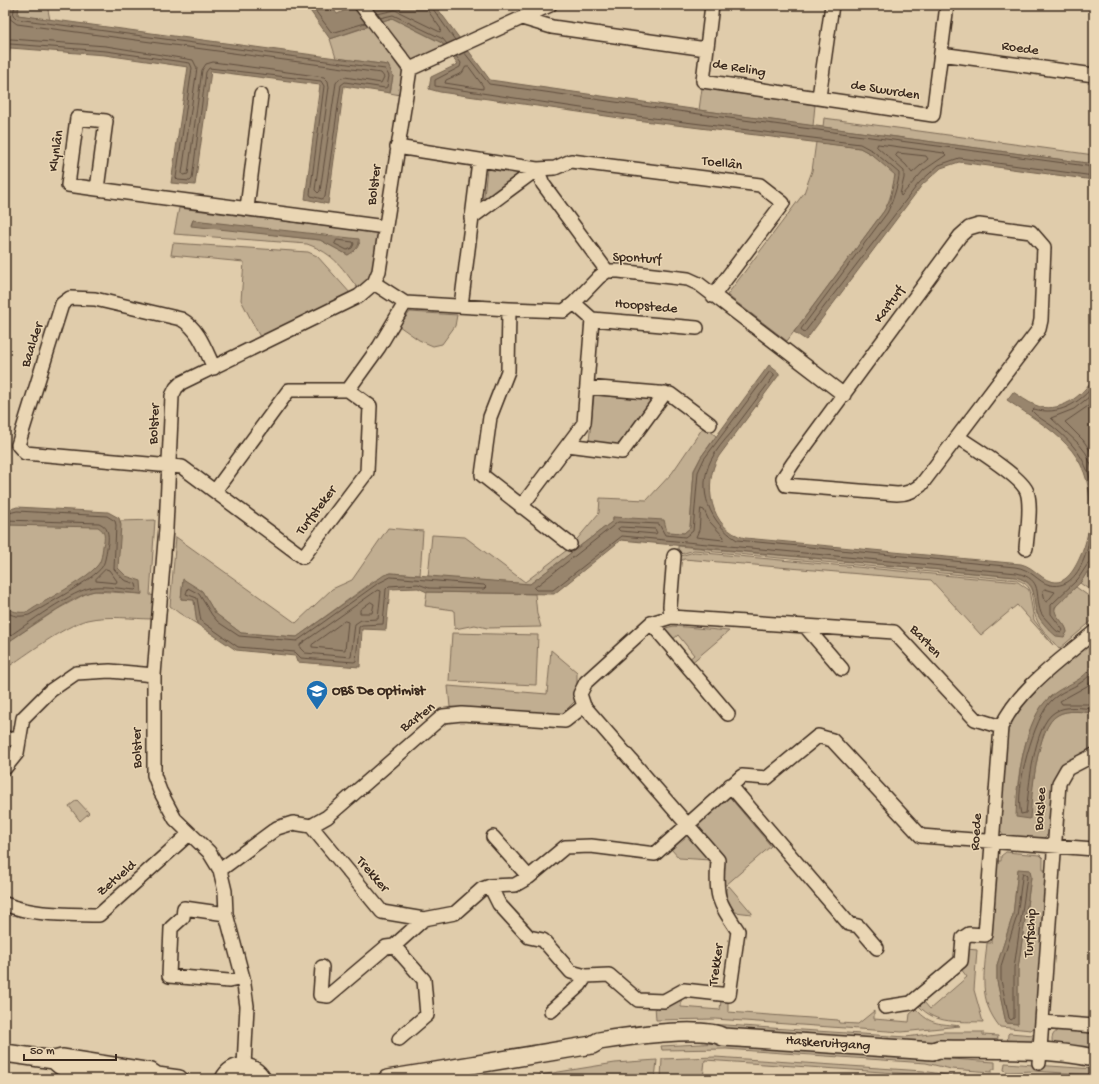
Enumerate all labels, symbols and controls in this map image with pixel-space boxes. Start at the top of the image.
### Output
street label: Roede [1000,38,1040,60]
street label: de Reling [711,56,767,82]
street label: de Swurden [849,77,921,105]
street label: Klynlân [46,129,68,173]
street label: Toellân [700,153,743,175]
street label: Bolster [364,163,386,207]
street label: Sponturf [612,249,664,269]
street label: Karturf [871,282,910,327]
street label: Hoopstede [614,296,679,318]
street label: Baalder [17,319,49,371]
street label: Bolster [145,402,165,446]
street label: Turfsteker [292,482,342,540]
street label: Barten [905,621,945,662]
school or university icon: OBS De Optimist [304,678,330,711]
place label: OBS De Optimist [332,683,426,700]
street label: Barten [396,699,439,737]
street label: Bolster [129,727,147,769]
street label: Bokslee [1031,786,1051,832]
street label: Roede [967,812,987,851]
street label: Trekker [351,853,393,897]
street label: Zetveld [94,856,142,901]
street label: Turfschip [1021,908,1041,959]
street label: Trekker [706,942,729,988]
street label: Haskeruitgang [785,1033,871,1055]
scale bar [24,1036,116,1062]
text: 50 m [30,1045,55,1059]

